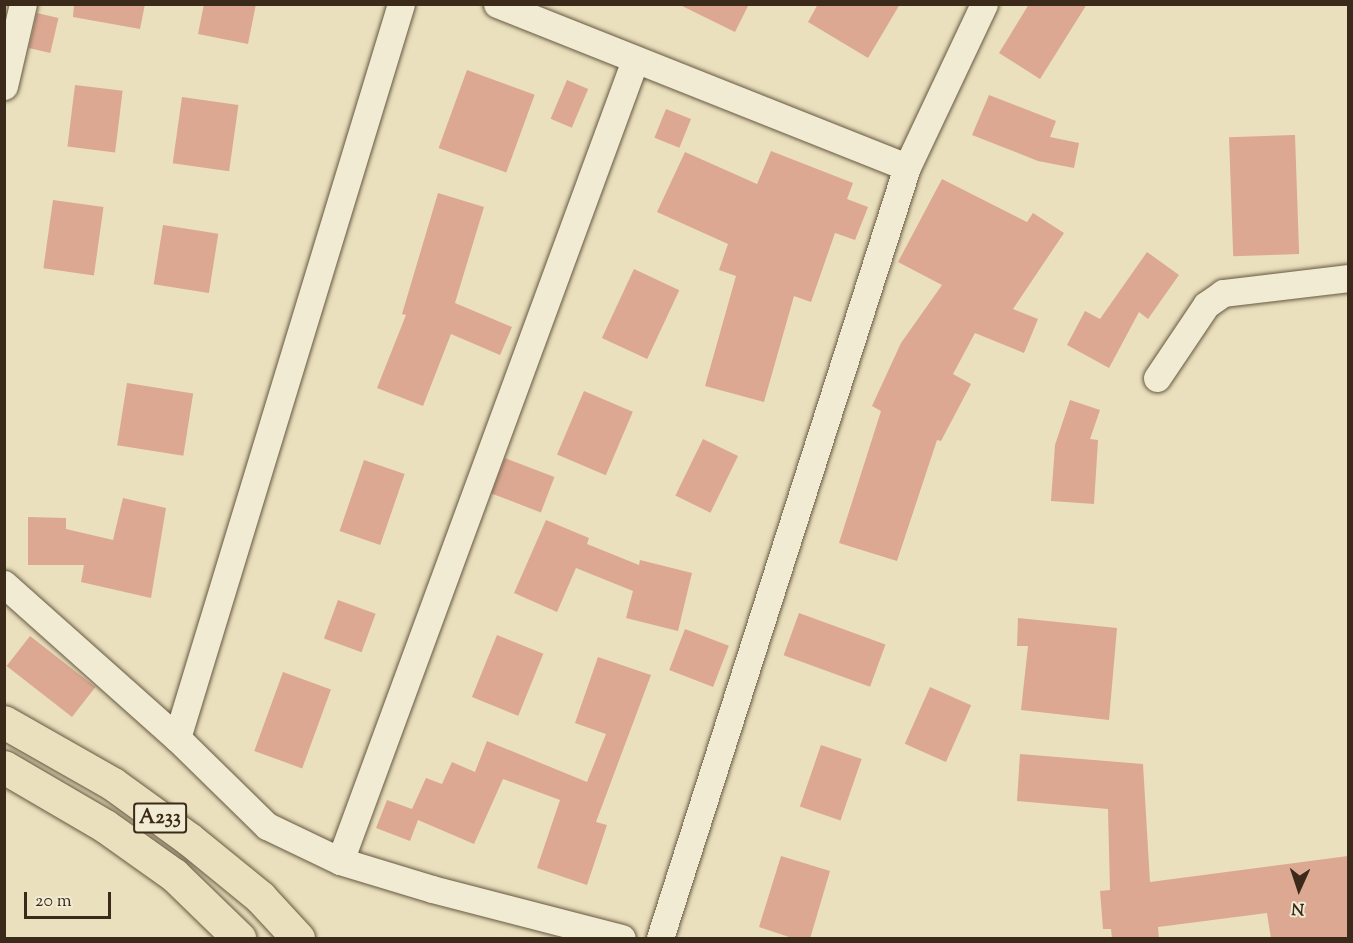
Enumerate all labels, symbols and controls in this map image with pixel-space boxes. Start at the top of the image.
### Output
road number: A233 [133,801,187,835]
north arrow [1269,859,1329,919]
scale bar [27,880,114,918]
text: 20 m [35,889,72,915]
text: N [1291,896,1305,919]

